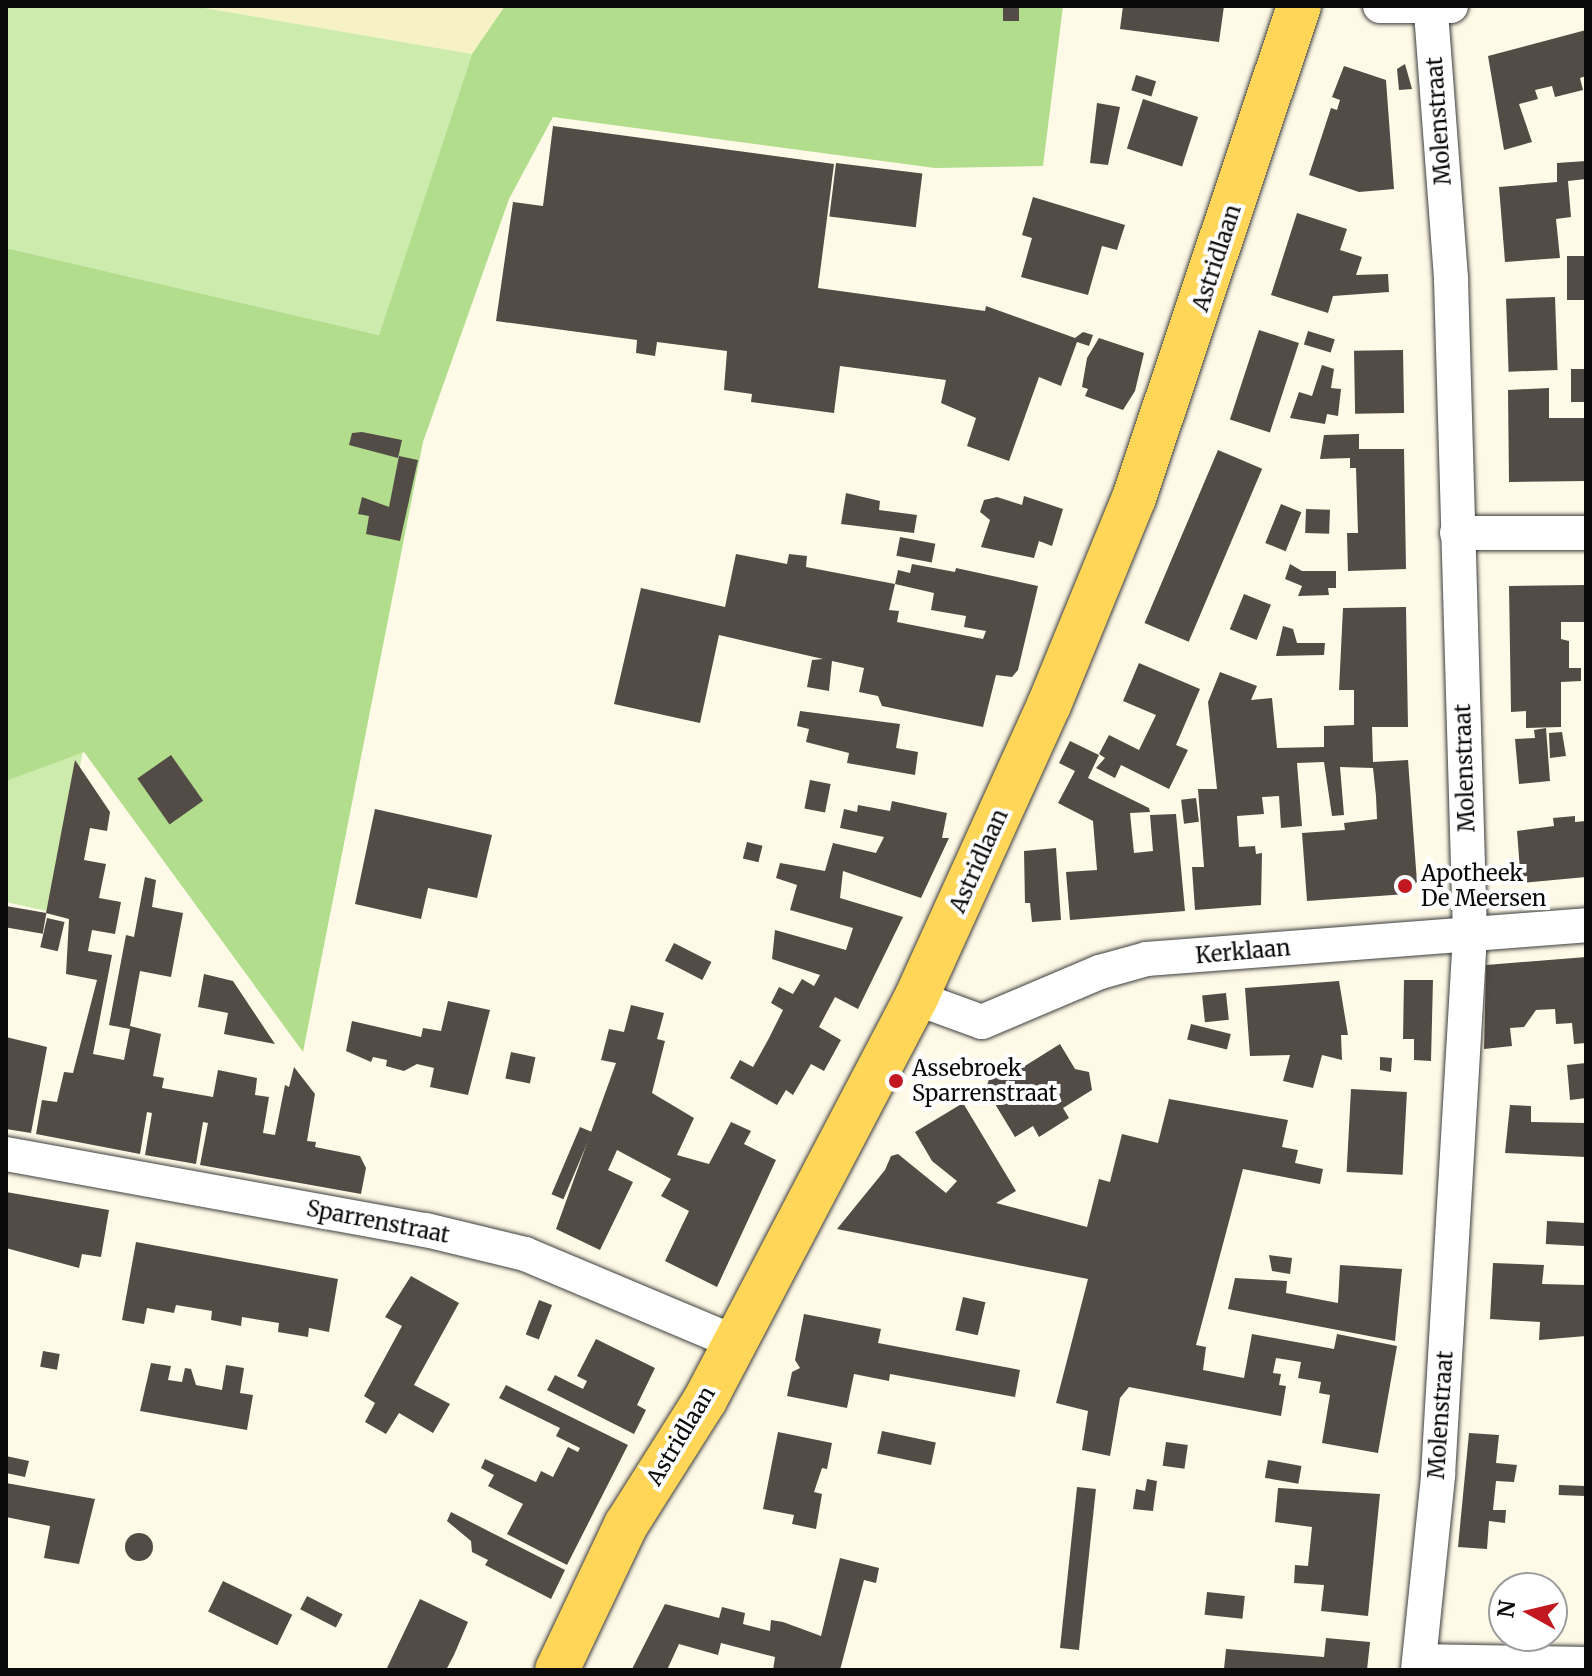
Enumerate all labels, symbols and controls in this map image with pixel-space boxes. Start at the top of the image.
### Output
street label: Molenstraat [1421,56,1457,186]
street label: Astridlaan [1187,201,1247,315]
street label: Molenstraat [1450,703,1480,833]
street label: Astridlaan [944,805,1014,917]
place label: Apotheek De Meersen [1421,860,1546,912]
marker: Apotheek De Meersen [1396,877,1414,895]
street label: Kerklaan [1194,935,1292,969]
place label: Assebroek Sparrenstraat [912,1055,1057,1106]
marker: Assebroek Sparrenstraat [887,1072,905,1090]
street label: Sparrenstraat [304,1195,452,1249]
street label: Molenstraat [1423,1350,1459,1480]
street label: Astridlaan [641,1382,721,1490]
north arrow [1488,1572,1568,1652]
text: N [1491,1598,1521,1620]

